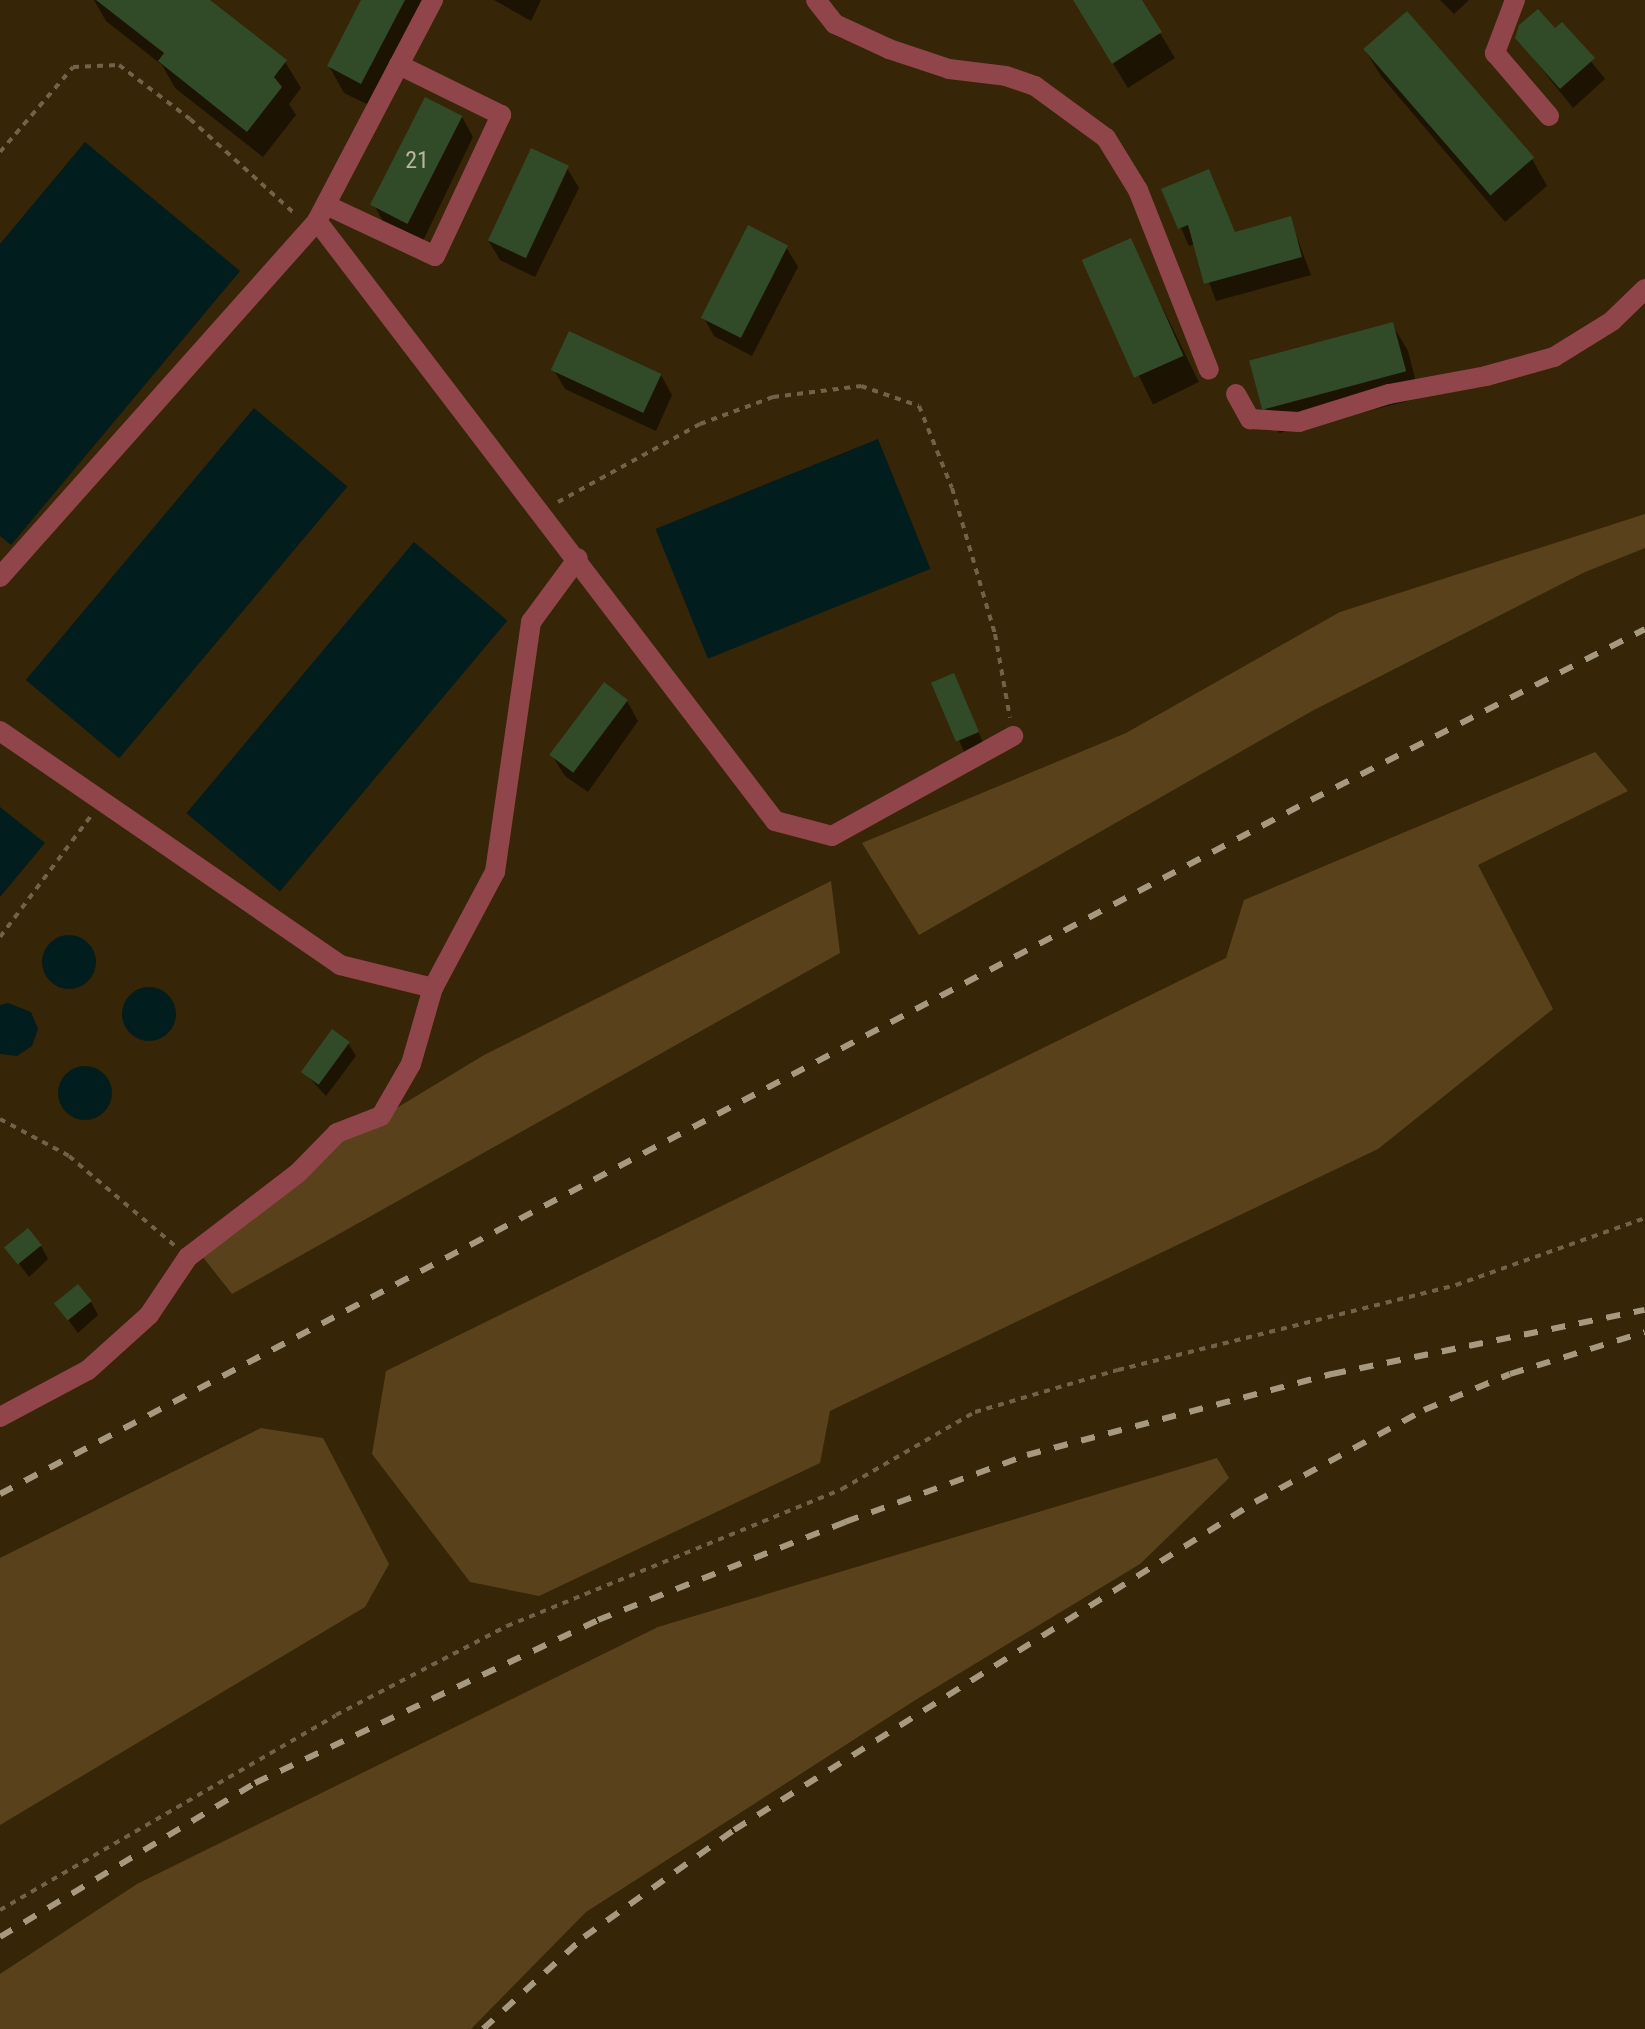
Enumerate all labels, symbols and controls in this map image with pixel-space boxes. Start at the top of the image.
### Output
house number: 21 [405,147,429,175]

